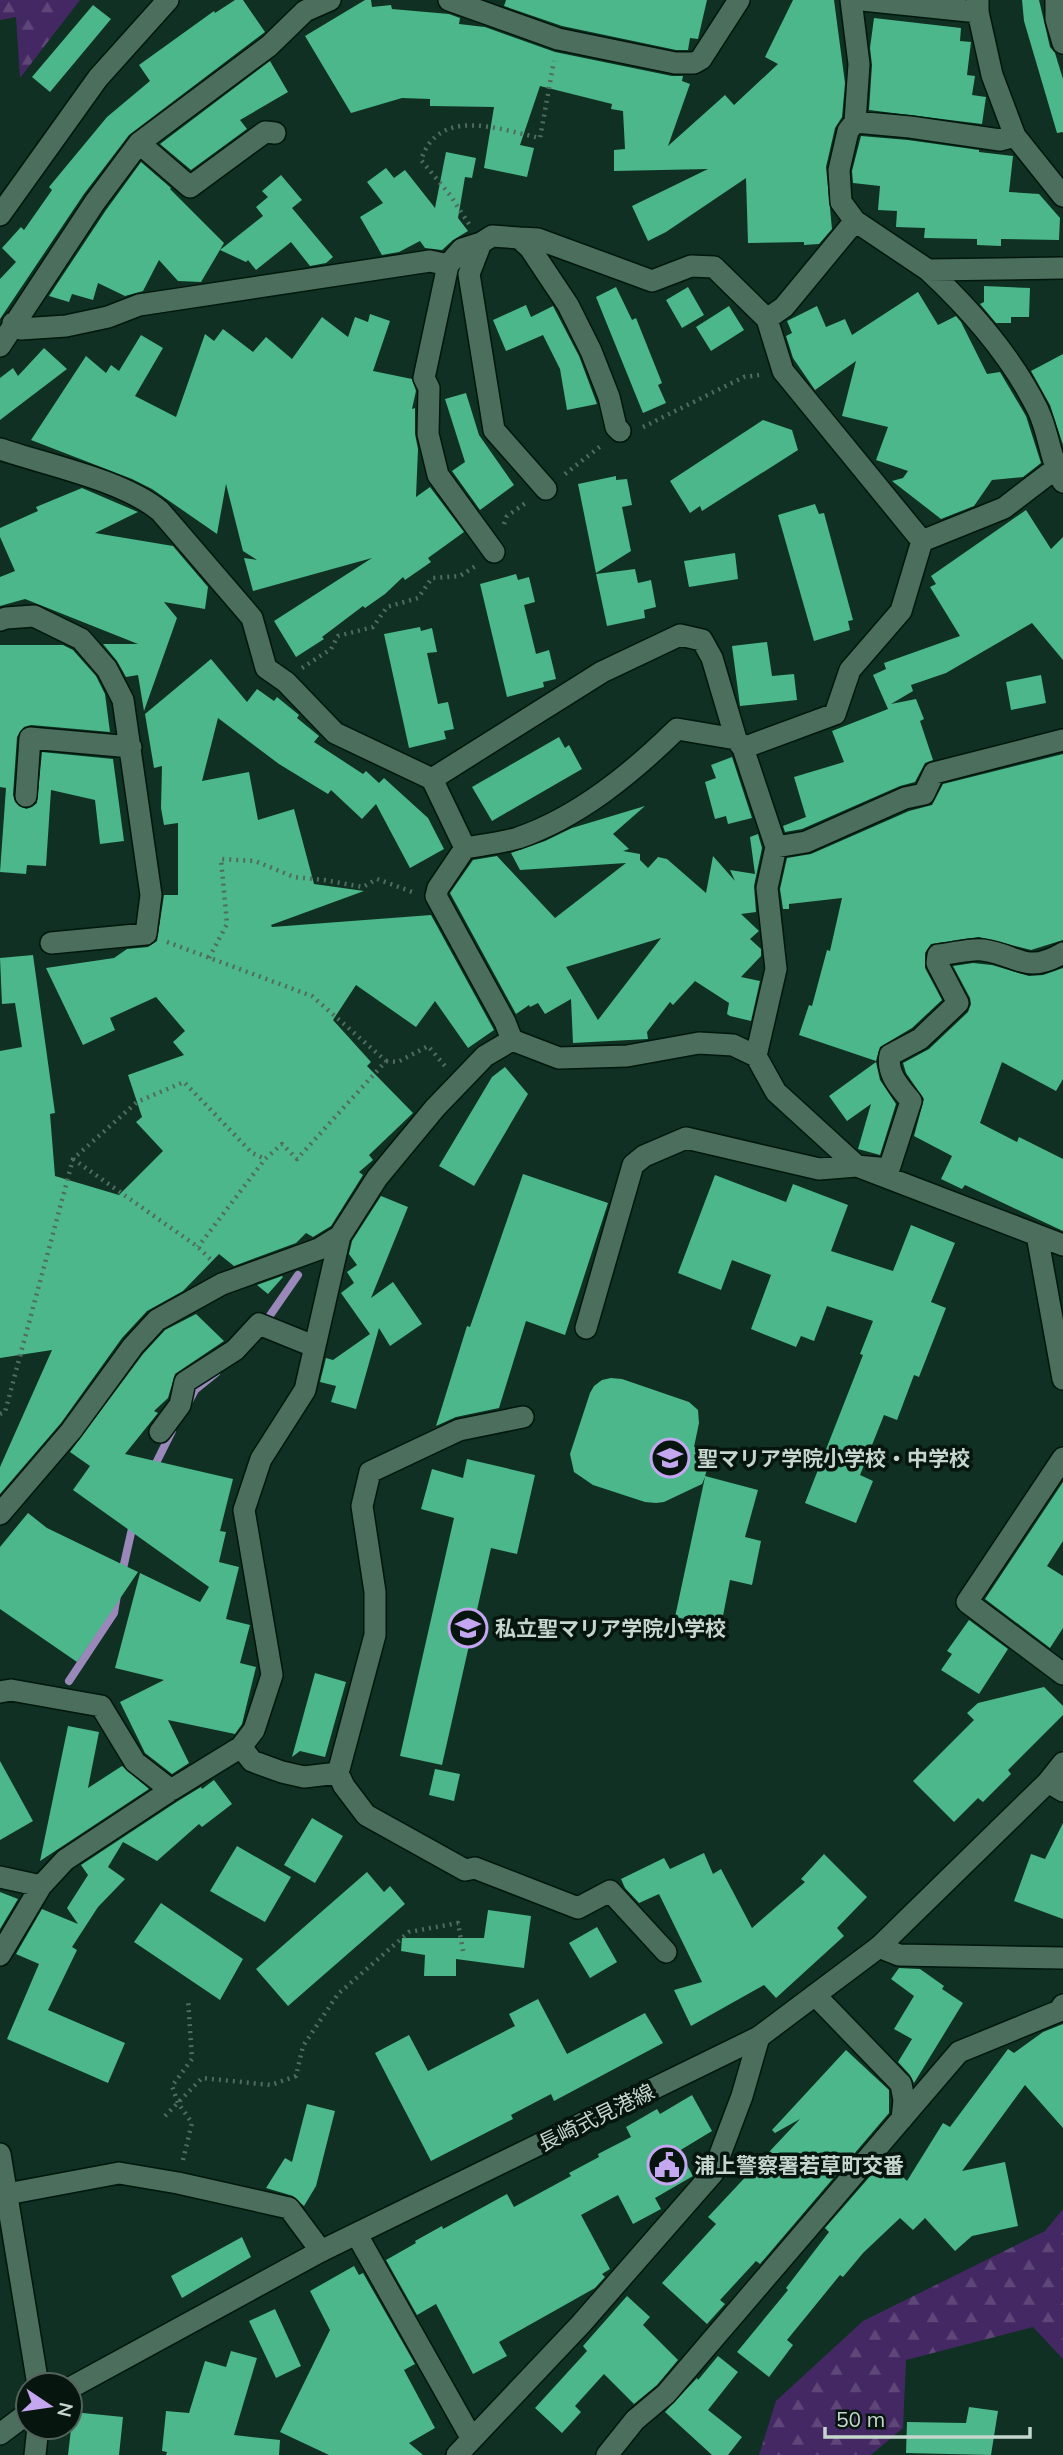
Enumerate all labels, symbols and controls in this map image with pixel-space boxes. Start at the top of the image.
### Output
school or university icon: 聖マリア学院小学校・中学校 [649,1437,691,1479]
place label: 聖マリア学院小学校・中学校 [697,1445,970,1471]
school or university icon: 私立聖マリア学院小学校 [447,1607,489,1649]
place label: 私立聖マリア学院小学校 [495,1615,726,1641]
street label: 長崎式見港線 [534,2078,658,2156]
public building icon: 浦上警察署若草町交番 [646,2144,688,2186]
place label: 浦上警察署若草町交番 [694,2152,904,2178]
north arrow [14,2371,84,2441]
scale bar [825,2396,1030,2440]
text: N [52,2400,79,2420]
text: 50 m [836,2406,885,2432]

